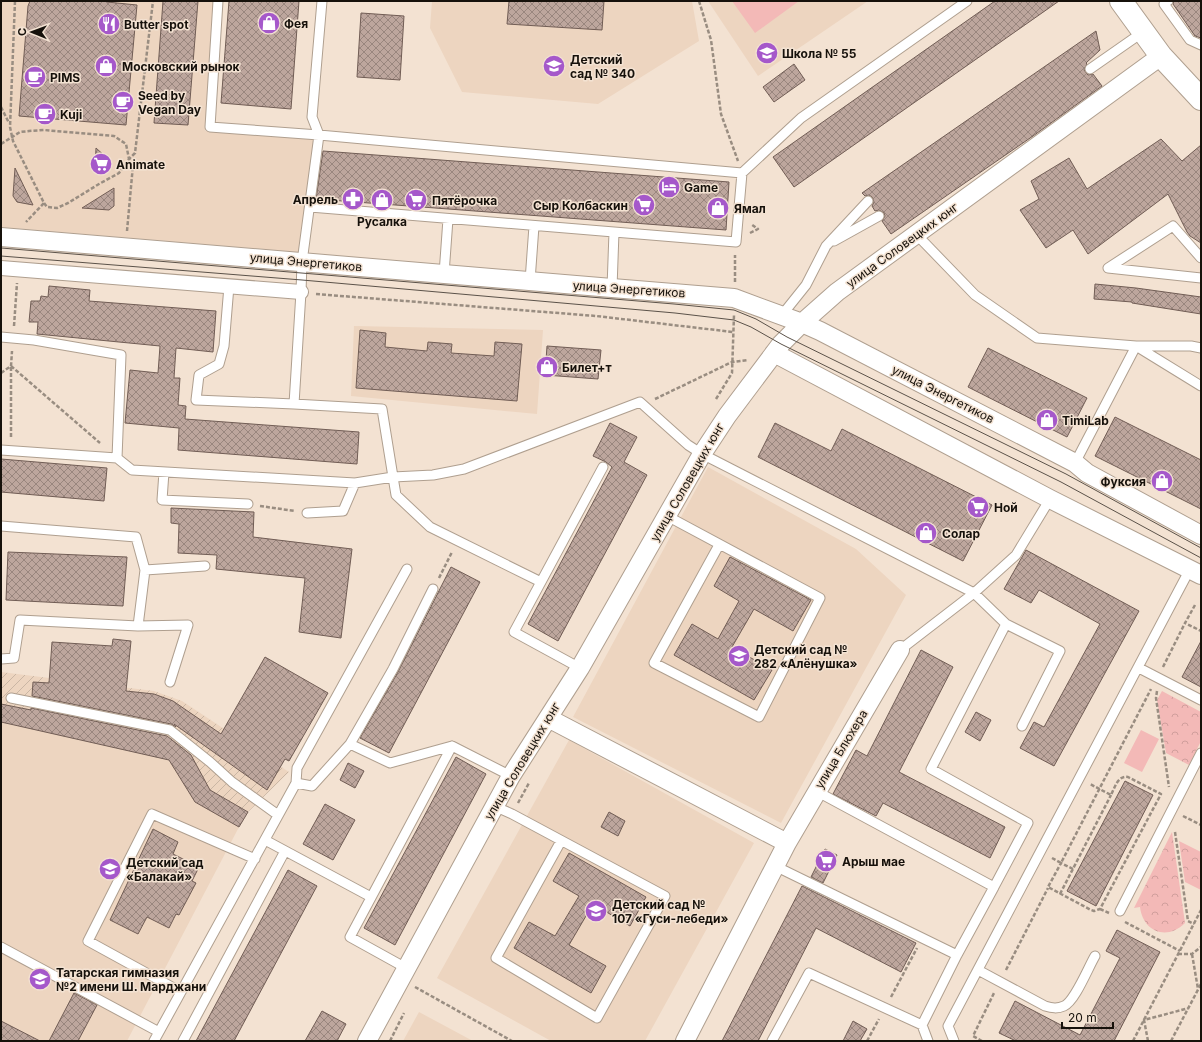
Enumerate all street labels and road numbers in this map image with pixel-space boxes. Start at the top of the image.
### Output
street label: улица Соловецких юнг [843,199,961,291]
street label: улица Энергетиков [249,250,363,274]
street label: улица Энергетиков [572,278,686,300]
street label: улица Энергетиков [889,362,997,426]
street label: улица Соловецких юнг [647,420,727,544]
street label: улица Соловецких юнг [481,700,563,822]
street label: улица Блюхера [812,707,870,791]

